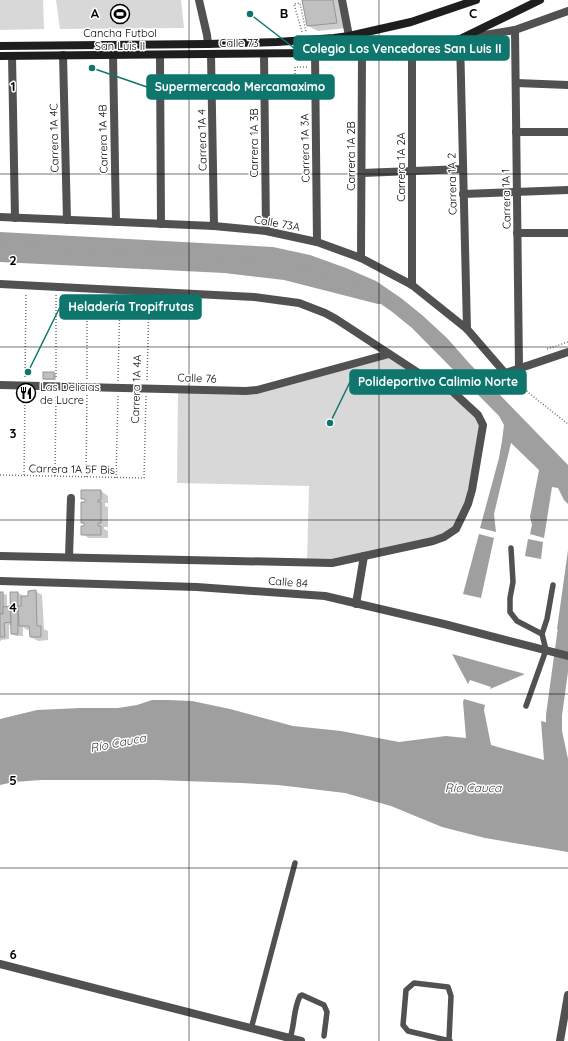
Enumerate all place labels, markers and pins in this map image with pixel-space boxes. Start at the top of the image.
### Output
sports icon: Cancha Futbol San Luis II [109,3,131,25]
place label: Cancha Futbol San Luis II [83,26,157,53]
callout: Colegio Los Vencedores San Luis II [294,36,509,60]
callout: Supermercado Mercamaximo [147,75,334,99]
callout: Heladería Tropifrutas [60,295,201,319]
callout: Polideportivo Calimio Norte [350,370,526,394]
place label: Las Delicias de Lucre [40,380,100,407]
restaurant icon: Las Delicias de Lucre [15,382,37,404]

